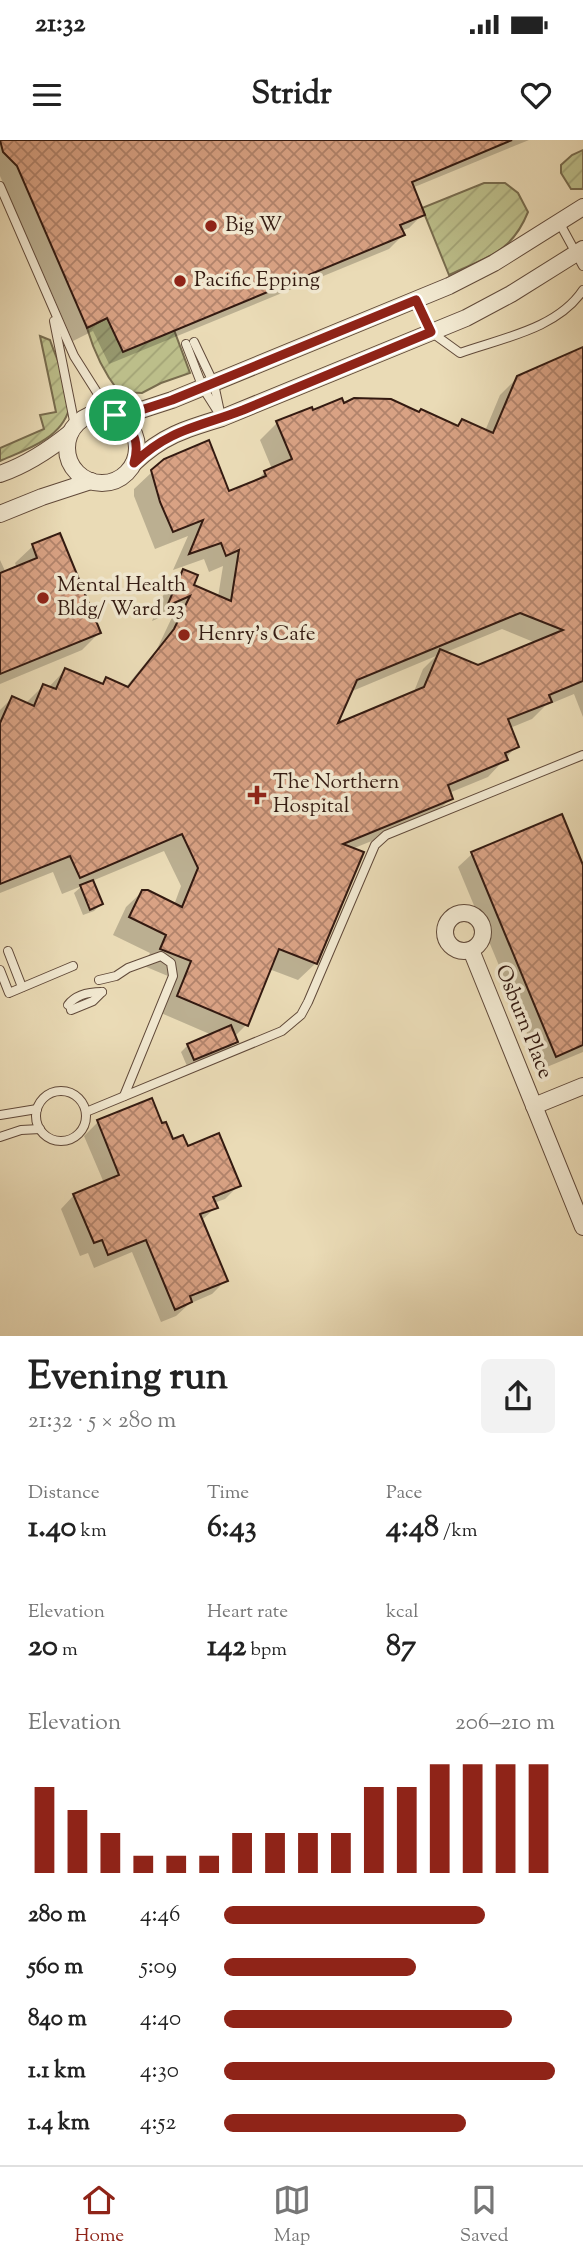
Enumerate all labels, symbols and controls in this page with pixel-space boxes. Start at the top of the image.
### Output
text: 21:32 [35,6,85,43]
text: Stridr [251,72,332,118]
icon: menu [28,76,66,114]
icon: heart [517,76,555,114]
place label: Big W [225,211,282,241]
marker: Big W [203,218,219,234]
place label: Pacific Epping [194,266,320,296]
marker: Pacific Epping [172,273,188,289]
pin [85,385,145,445]
icon: arrive [96,396,134,434]
place label: Mental Health Bldg/ Ward 23 [57,571,186,625]
marker: Mental Health Bldg/ Ward 23 [35,590,51,606]
place label: Henry's Cafe [198,620,316,650]
marker: Henry's Cafe [176,627,192,643]
place label: The Northern Hospital [273,768,399,822]
marker: The Northern Hospital [247,785,267,805]
street label: Osburn Place [486,960,560,1084]
text: Evening run [28,1352,228,1406]
button: share [481,1359,555,1433]
text: 21:32 · 5 × 280 m [28,1405,176,1438]
text: Distance [28,1480,100,1507]
text: Time [207,1480,249,1507]
text: Pace [386,1480,422,1507]
text: 1.40 [28,1507,76,1550]
text: 6:43 [207,1507,257,1550]
text: 4:48 [386,1507,439,1550]
text: km [76,1518,107,1545]
text: /km [439,1518,477,1545]
text: Elevation [28,1599,105,1626]
text: Heart rate [207,1599,288,1626]
text: kcal [386,1599,419,1626]
text: 20 [28,1626,58,1669]
text: 142 [207,1626,246,1669]
text: 87 [386,1626,416,1669]
text: m [58,1637,78,1664]
text: bpm [246,1637,287,1664]
text: Elevation [28,1707,121,1740]
text: 206–210 m [455,1707,555,1740]
text: 280 m [28,1899,86,1932]
text: 4:46 [140,1899,180,1932]
text: 560 m [28,1951,83,1984]
text: 5:09 [140,1951,177,1984]
text: 840 m [28,2003,87,2036]
text: 4:40 [140,2003,181,2036]
text: 1.1 km [28,2055,86,2088]
text: 4:30 [140,2055,179,2088]
text: 1.4 km [28,2107,90,2140]
text: 4:52 [140,2107,176,2140]
tab: Home [74,2181,124,2250]
tab: Map [273,2181,311,2250]
tab: Saved [460,2181,509,2250]

